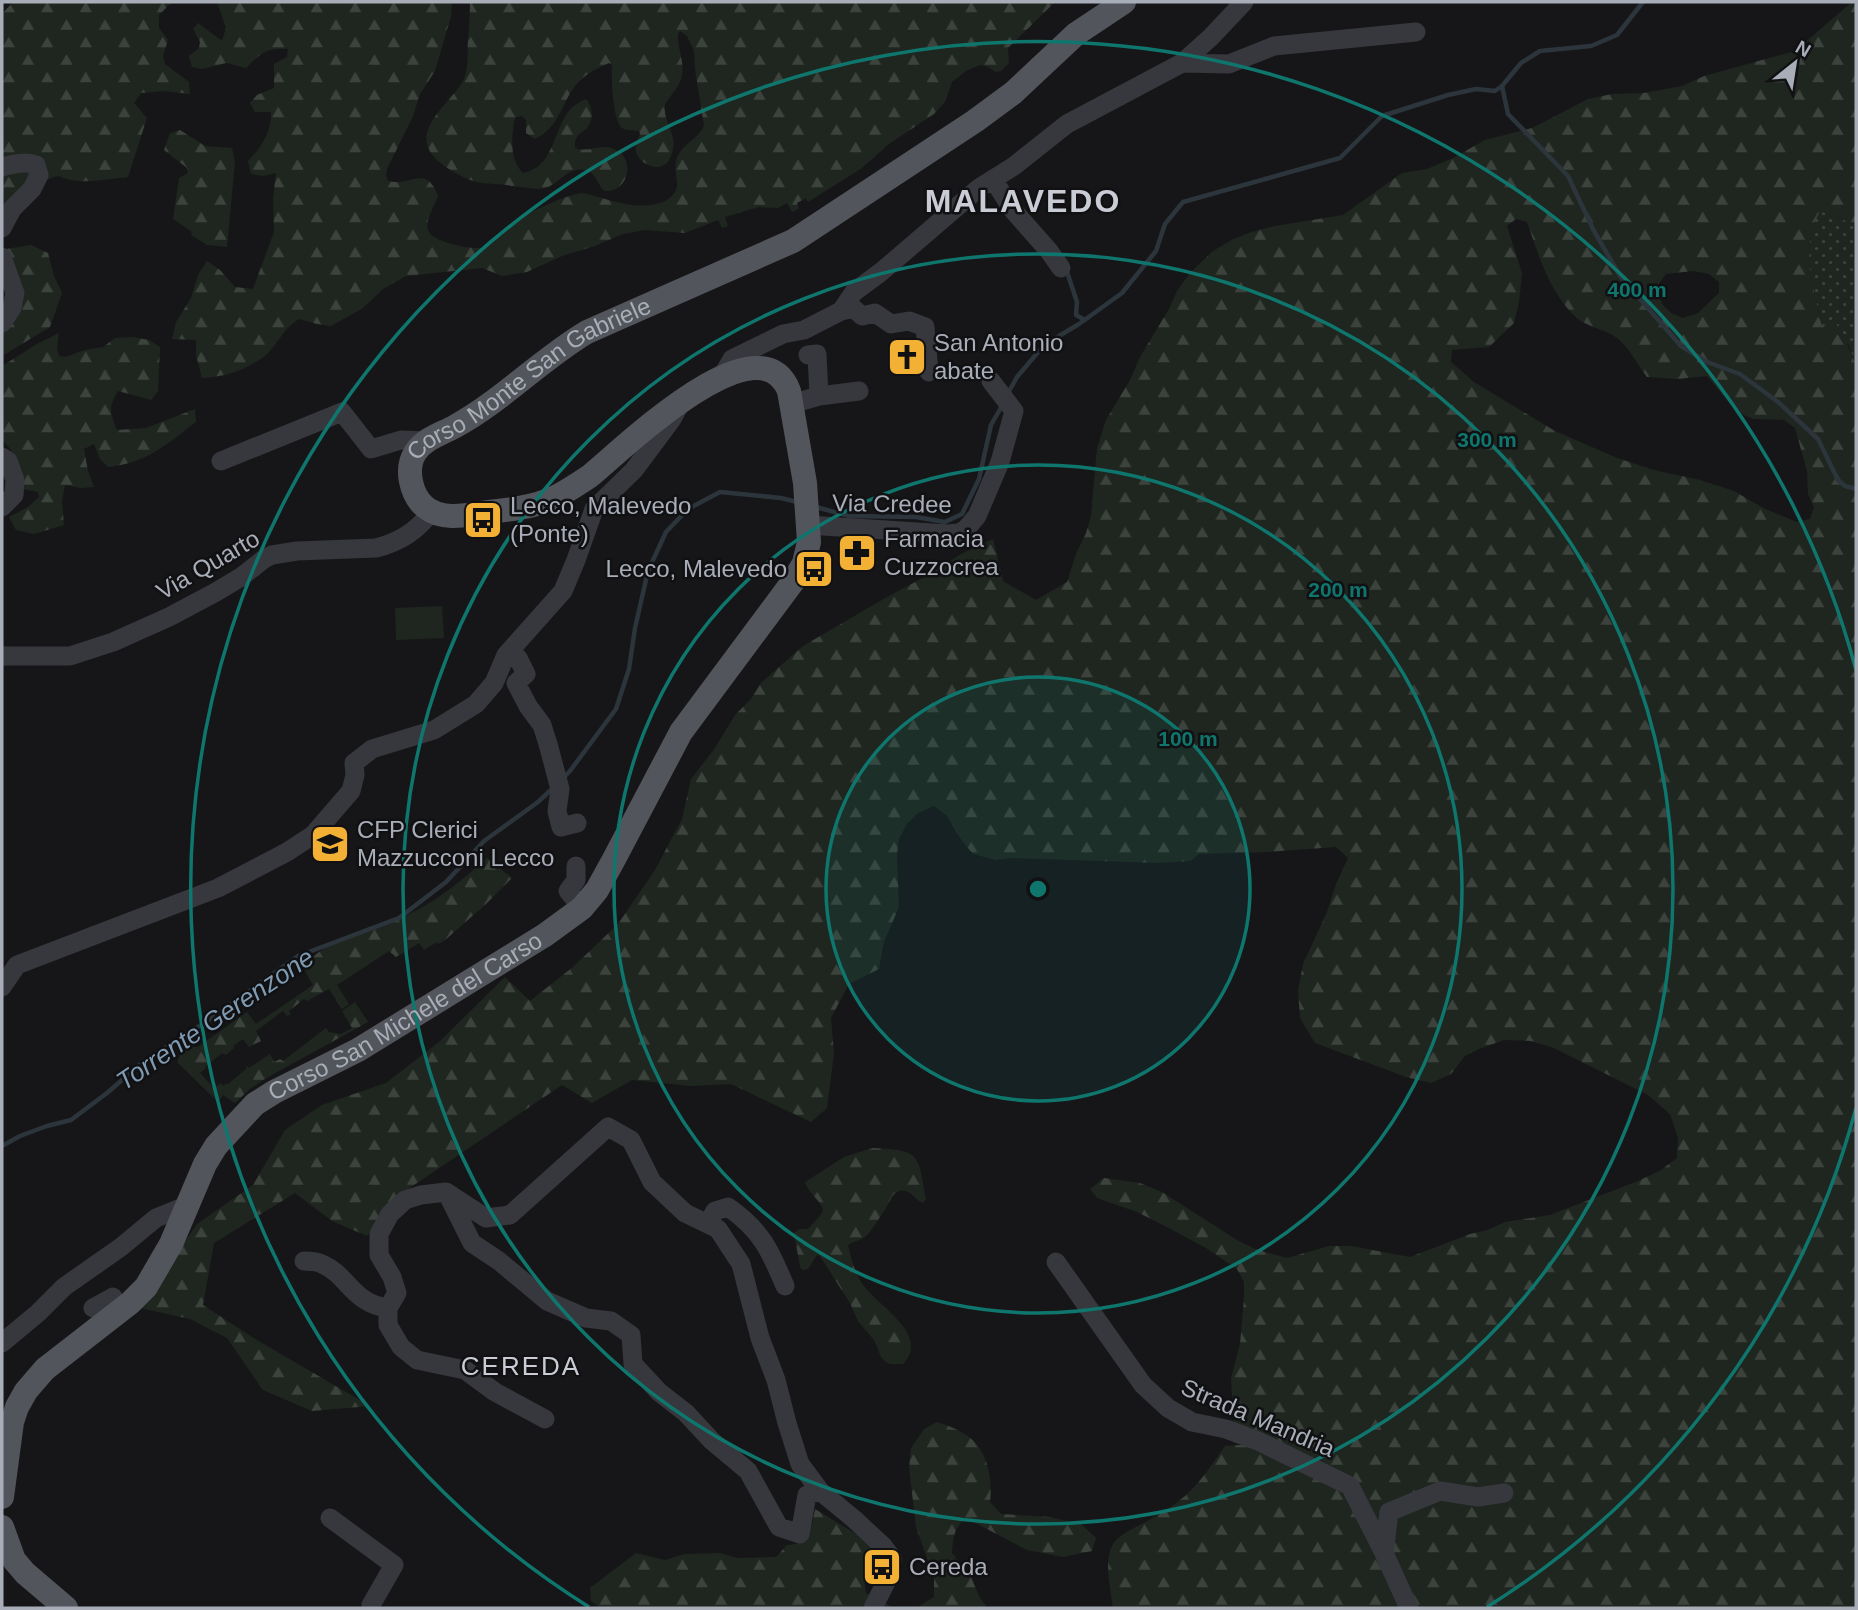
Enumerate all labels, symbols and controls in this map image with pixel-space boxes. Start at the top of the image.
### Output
north arrow [1760,28,1830,98]
text: N [1792,36,1814,61]
district label: MALAVEDO [925,183,1121,219]
text: 400 m [1607,278,1667,301]
street label: Corso Monte San Gabriele [401,292,655,465]
place label: San Antonio abate [934,329,1063,384]
church icon: San Antonio abate [886,336,928,378]
text: 300 m [1457,428,1517,451]
street label: Via Credee [832,489,952,518]
place label: Lecco, Malevedo (Ponte) [510,492,691,547]
bus stop icon: Lecco, Malevedo (Ponte) [462,499,504,541]
street label: Via Quarto [152,524,264,605]
place label: Farmacia Cuzzocrea [884,525,999,580]
pharmacy icon: Farmacia Cuzzocrea [836,532,878,574]
bus stop icon: Lecco, Malevedo [793,548,835,590]
place label: Lecco, Malevedo [606,555,787,582]
text: 200 m [1308,578,1368,601]
text: 100 m [1158,727,1218,750]
place label: CFP Clerici Mazzucconi Lecco [357,816,554,871]
school or university icon: CFP Clerici Mazzucconi Lecco [309,823,351,865]
centre of rings [1026,877,1050,901]
street label: Corso San Michele del Carso [263,926,547,1106]
water label: Torrente Gerenzone [111,942,319,1096]
district label: CEREDA [461,1351,581,1381]
street label: Strada Mandria [1177,1373,1340,1462]
bus stop icon: Cereda [861,1546,903,1588]
place label: Cereda [909,1553,988,1580]

